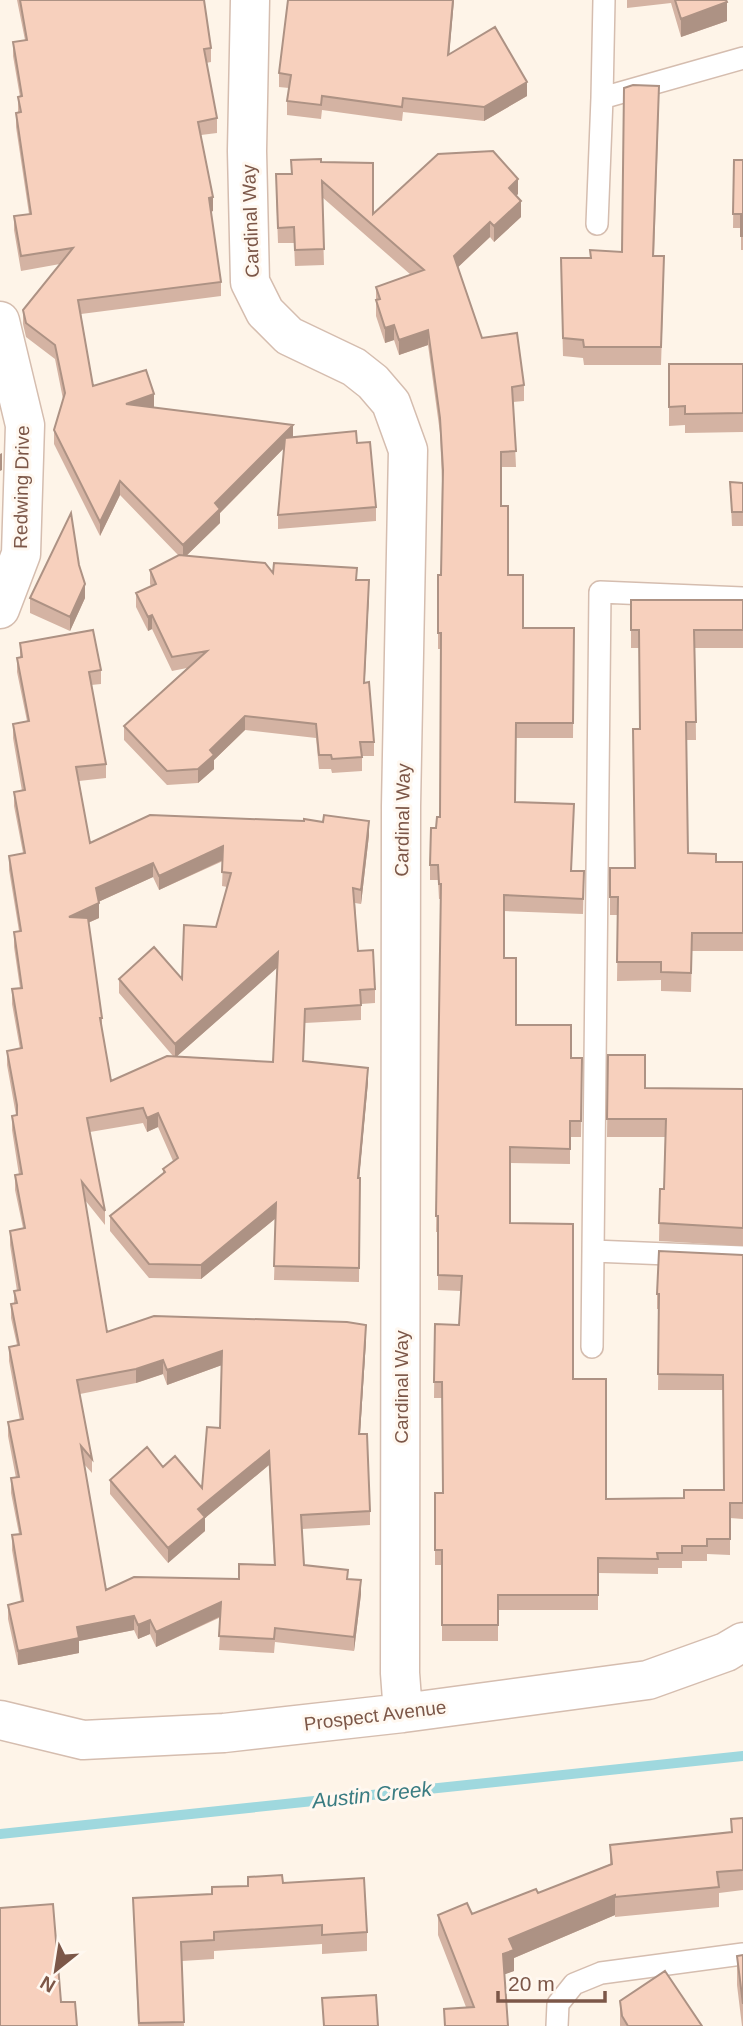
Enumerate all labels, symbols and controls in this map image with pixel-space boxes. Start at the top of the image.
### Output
street label: Cardinal Way [238,163,263,278]
street label: Redwing Drive [10,425,33,549]
street label: Cardinal Way [391,763,414,877]
street label: Cardinal Way [391,1330,412,1444]
street label: Prospect Avenue [303,1696,447,1735]
water label: Austin Creek [309,1777,434,1812]
north arrow [21,1935,91,2005]
scale bar [498,1960,605,2004]
text: N [37,1972,59,1997]
text: 20 m [508,1972,555,1995]

